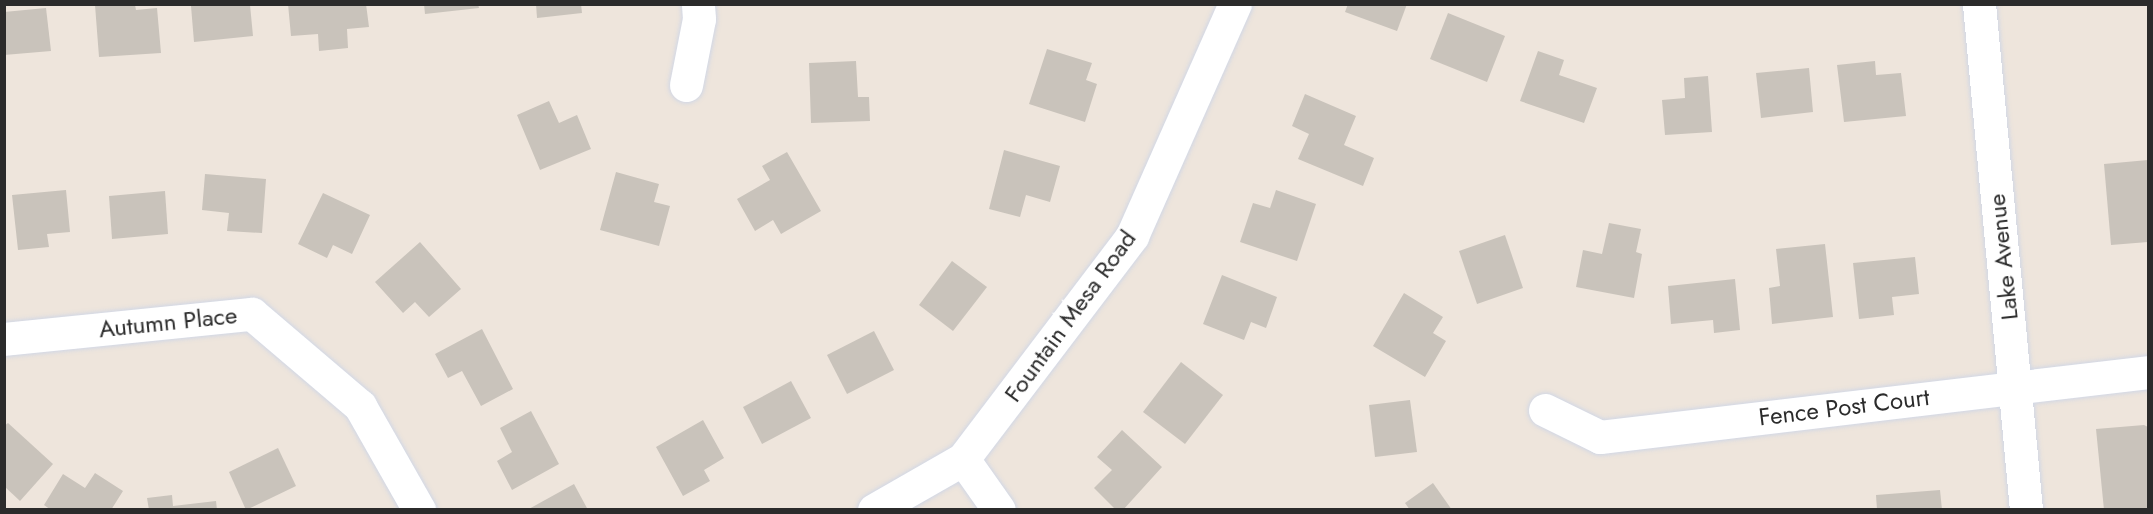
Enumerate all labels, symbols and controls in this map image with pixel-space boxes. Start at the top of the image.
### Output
street label: Lake Avenue [1982,192,2024,322]
street label: Fountain Mesa Road [998,225,1142,407]
street label: Autumn Place [97,300,239,344]
street label: Fence Post Court [1757,382,1931,432]

